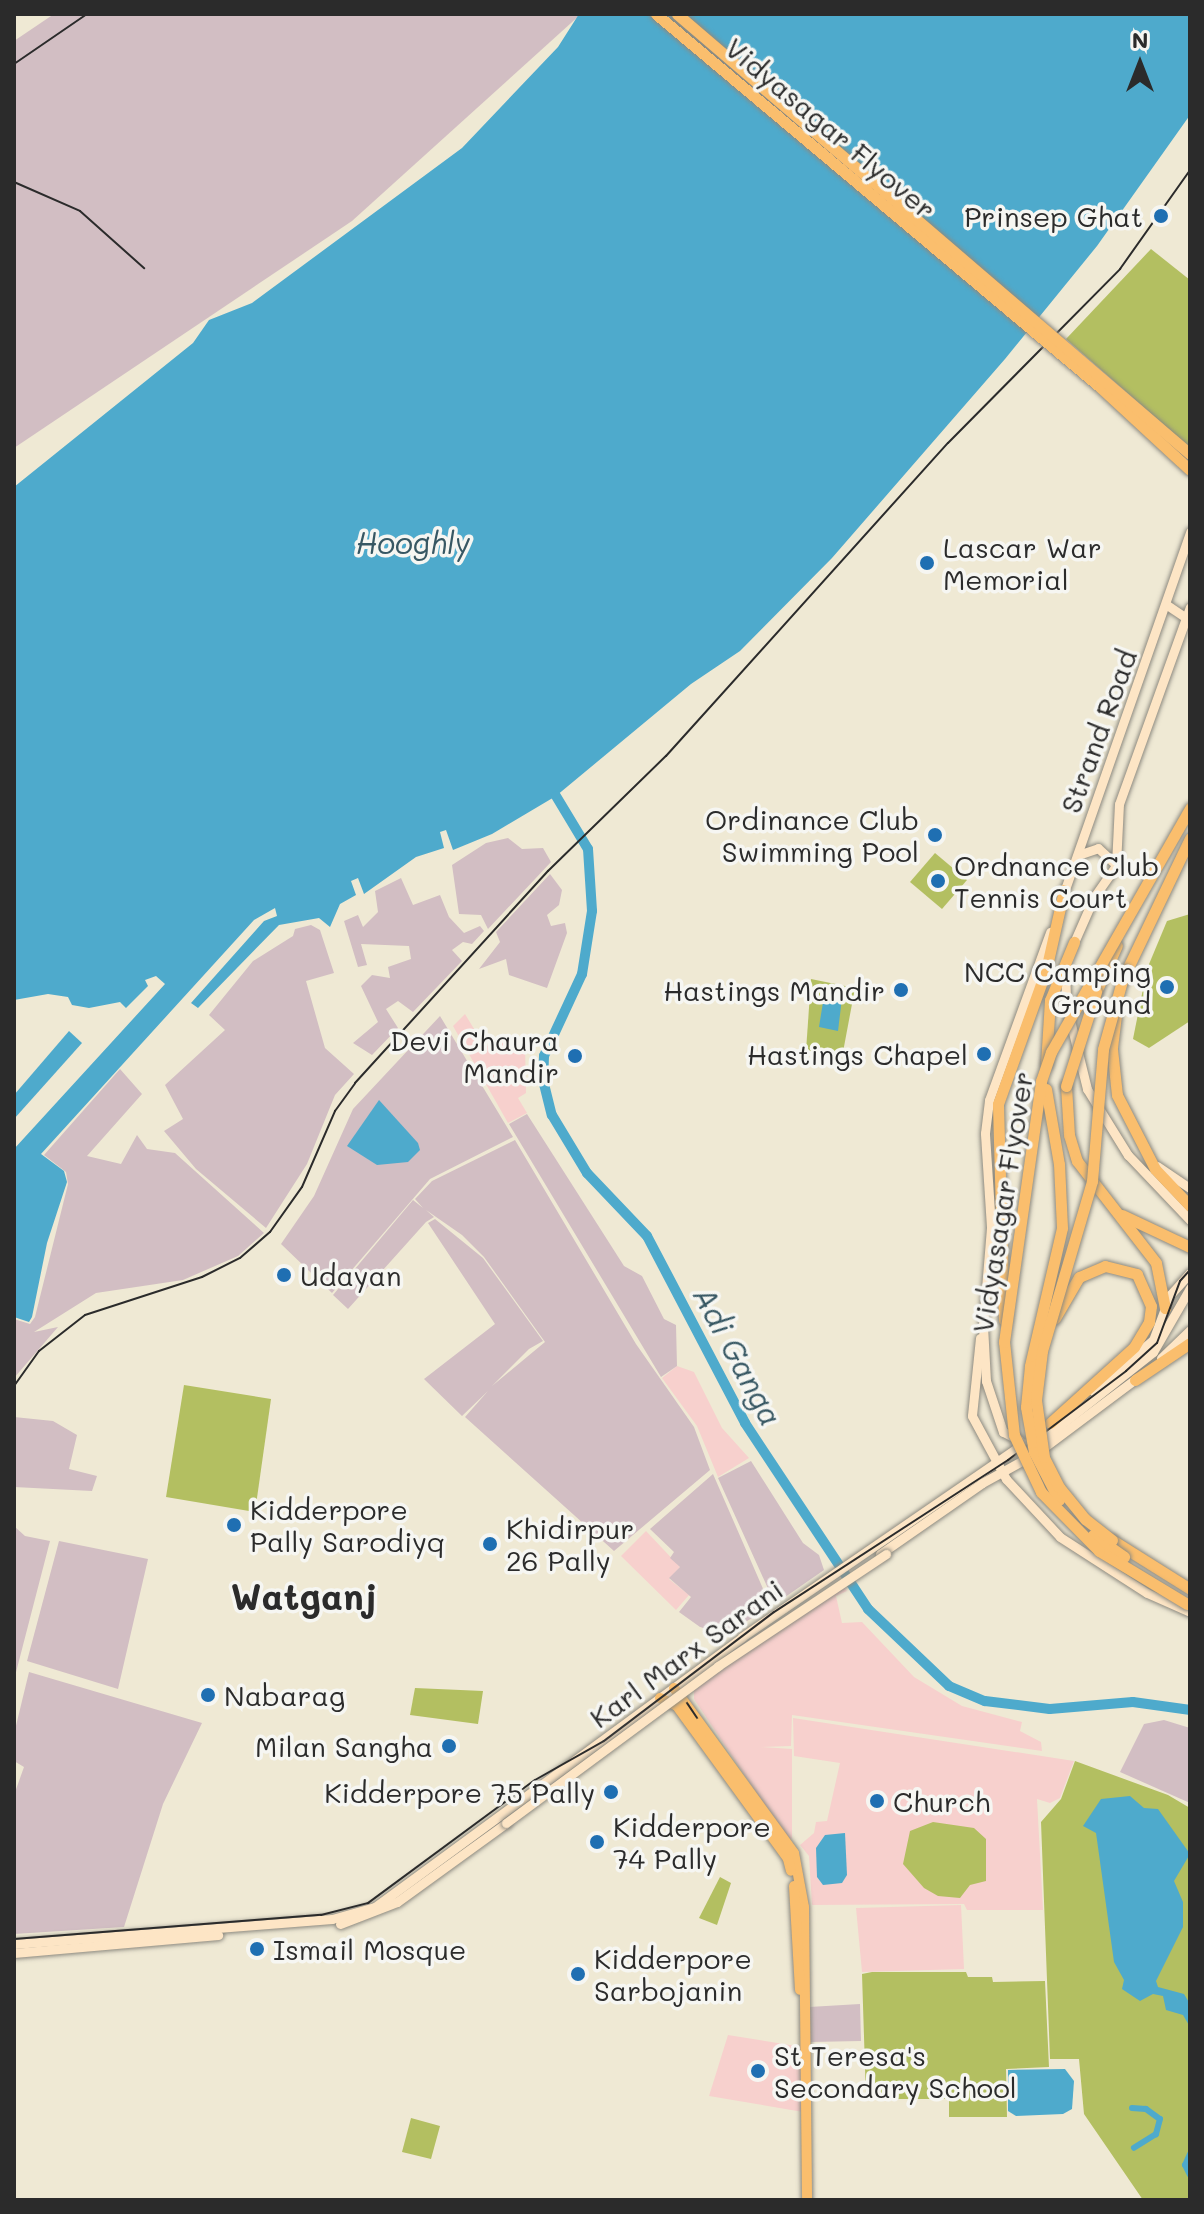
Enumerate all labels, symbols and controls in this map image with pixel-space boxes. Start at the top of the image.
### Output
north arrow [1100,24,1180,104]
text: N [1132,25,1148,54]
street label: Vidyasagar Flyover [719,30,943,226]
place label: Prinsep Ghat [964,199,1143,233]
marker: Prinsep Ghat [1150,205,1172,227]
water label: Hooghly [356,524,470,560]
place label: Lascar War Memorial [943,530,1102,596]
marker: Lascar War Memorial [918,554,936,572]
street label: Strand Road [1053,645,1143,817]
place label: Ordinance Club Swimming Pool [705,802,919,868]
marker: Ordinance Club Swimming Pool [926,826,944,844]
place label: Ordnance Club Tennis Court [954,848,1159,914]
marker: Ordnance Club Tennis Court [929,872,947,890]
place label: NCC Camping Ground [964,954,1151,1020]
place label: Hastings Mandir [663,973,885,1007]
marker: NCC Camping Ground [1158,978,1176,996]
marker: Hastings Mandir [892,981,910,999]
place label: Devi Chaura Mandir [390,1023,559,1089]
place label: Hastings Chapel [747,1037,968,1071]
marker: Hastings Chapel [975,1045,993,1063]
marker: Devi Chaura Mandir [566,1047,584,1065]
street label: Vidyasagar Flyover [965,1069,1039,1335]
place label: Udayan [300,1258,401,1292]
marker: Udayan [275,1266,293,1284]
water label: Adi Ganga [686,1280,790,1432]
place label: Kidderpore Pally Sarodiyq [250,1492,445,1558]
place label: Khidirpur 26 Pally [506,1511,634,1577]
marker: Kidderpore Pally Sarodiyq [225,1516,243,1534]
marker: Khidirpur 26 Pally [481,1535,499,1553]
street label: Karl Marx Sarani [583,1572,789,1734]
district label: Watganj [231,1574,377,1618]
place label: Nabarag [224,1678,345,1712]
marker: Nabarag [199,1686,217,1704]
place label: Milan Sangha [255,1729,433,1763]
marker: Milan Sangha [440,1737,458,1755]
place label: Kidderpore 75 Pally [324,1775,595,1809]
marker: Kidderpore 75 Pally [602,1783,620,1801]
place label: Church [893,1784,990,1818]
marker: Church [868,1792,886,1810]
place label: Kidderpore 74 Pally [613,1809,771,1875]
marker: Kidderpore 74 Pally [588,1833,606,1851]
place label: Ismail Mosque [273,1932,466,1966]
marker: Ismail Mosque [248,1940,266,1958]
place label: Kidderpore Sarbojanin [594,1941,752,2007]
marker: Kidderpore Sarbojanin [569,1965,587,1983]
place label: St Teresa's Secondary School [774,2038,1017,2104]
marker: St Teresa's Secondary School [749,2062,767,2080]

